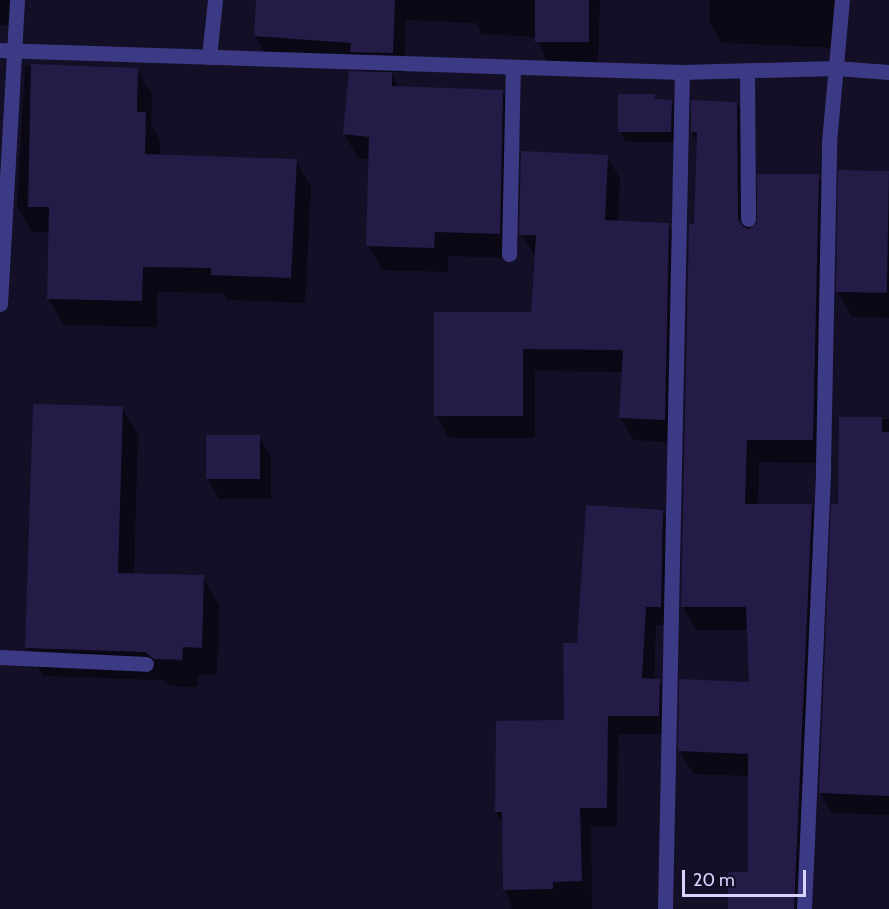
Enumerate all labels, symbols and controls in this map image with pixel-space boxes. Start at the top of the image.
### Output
scale bar [685,858,810,896]
text: 20 m [693,869,735,891]

